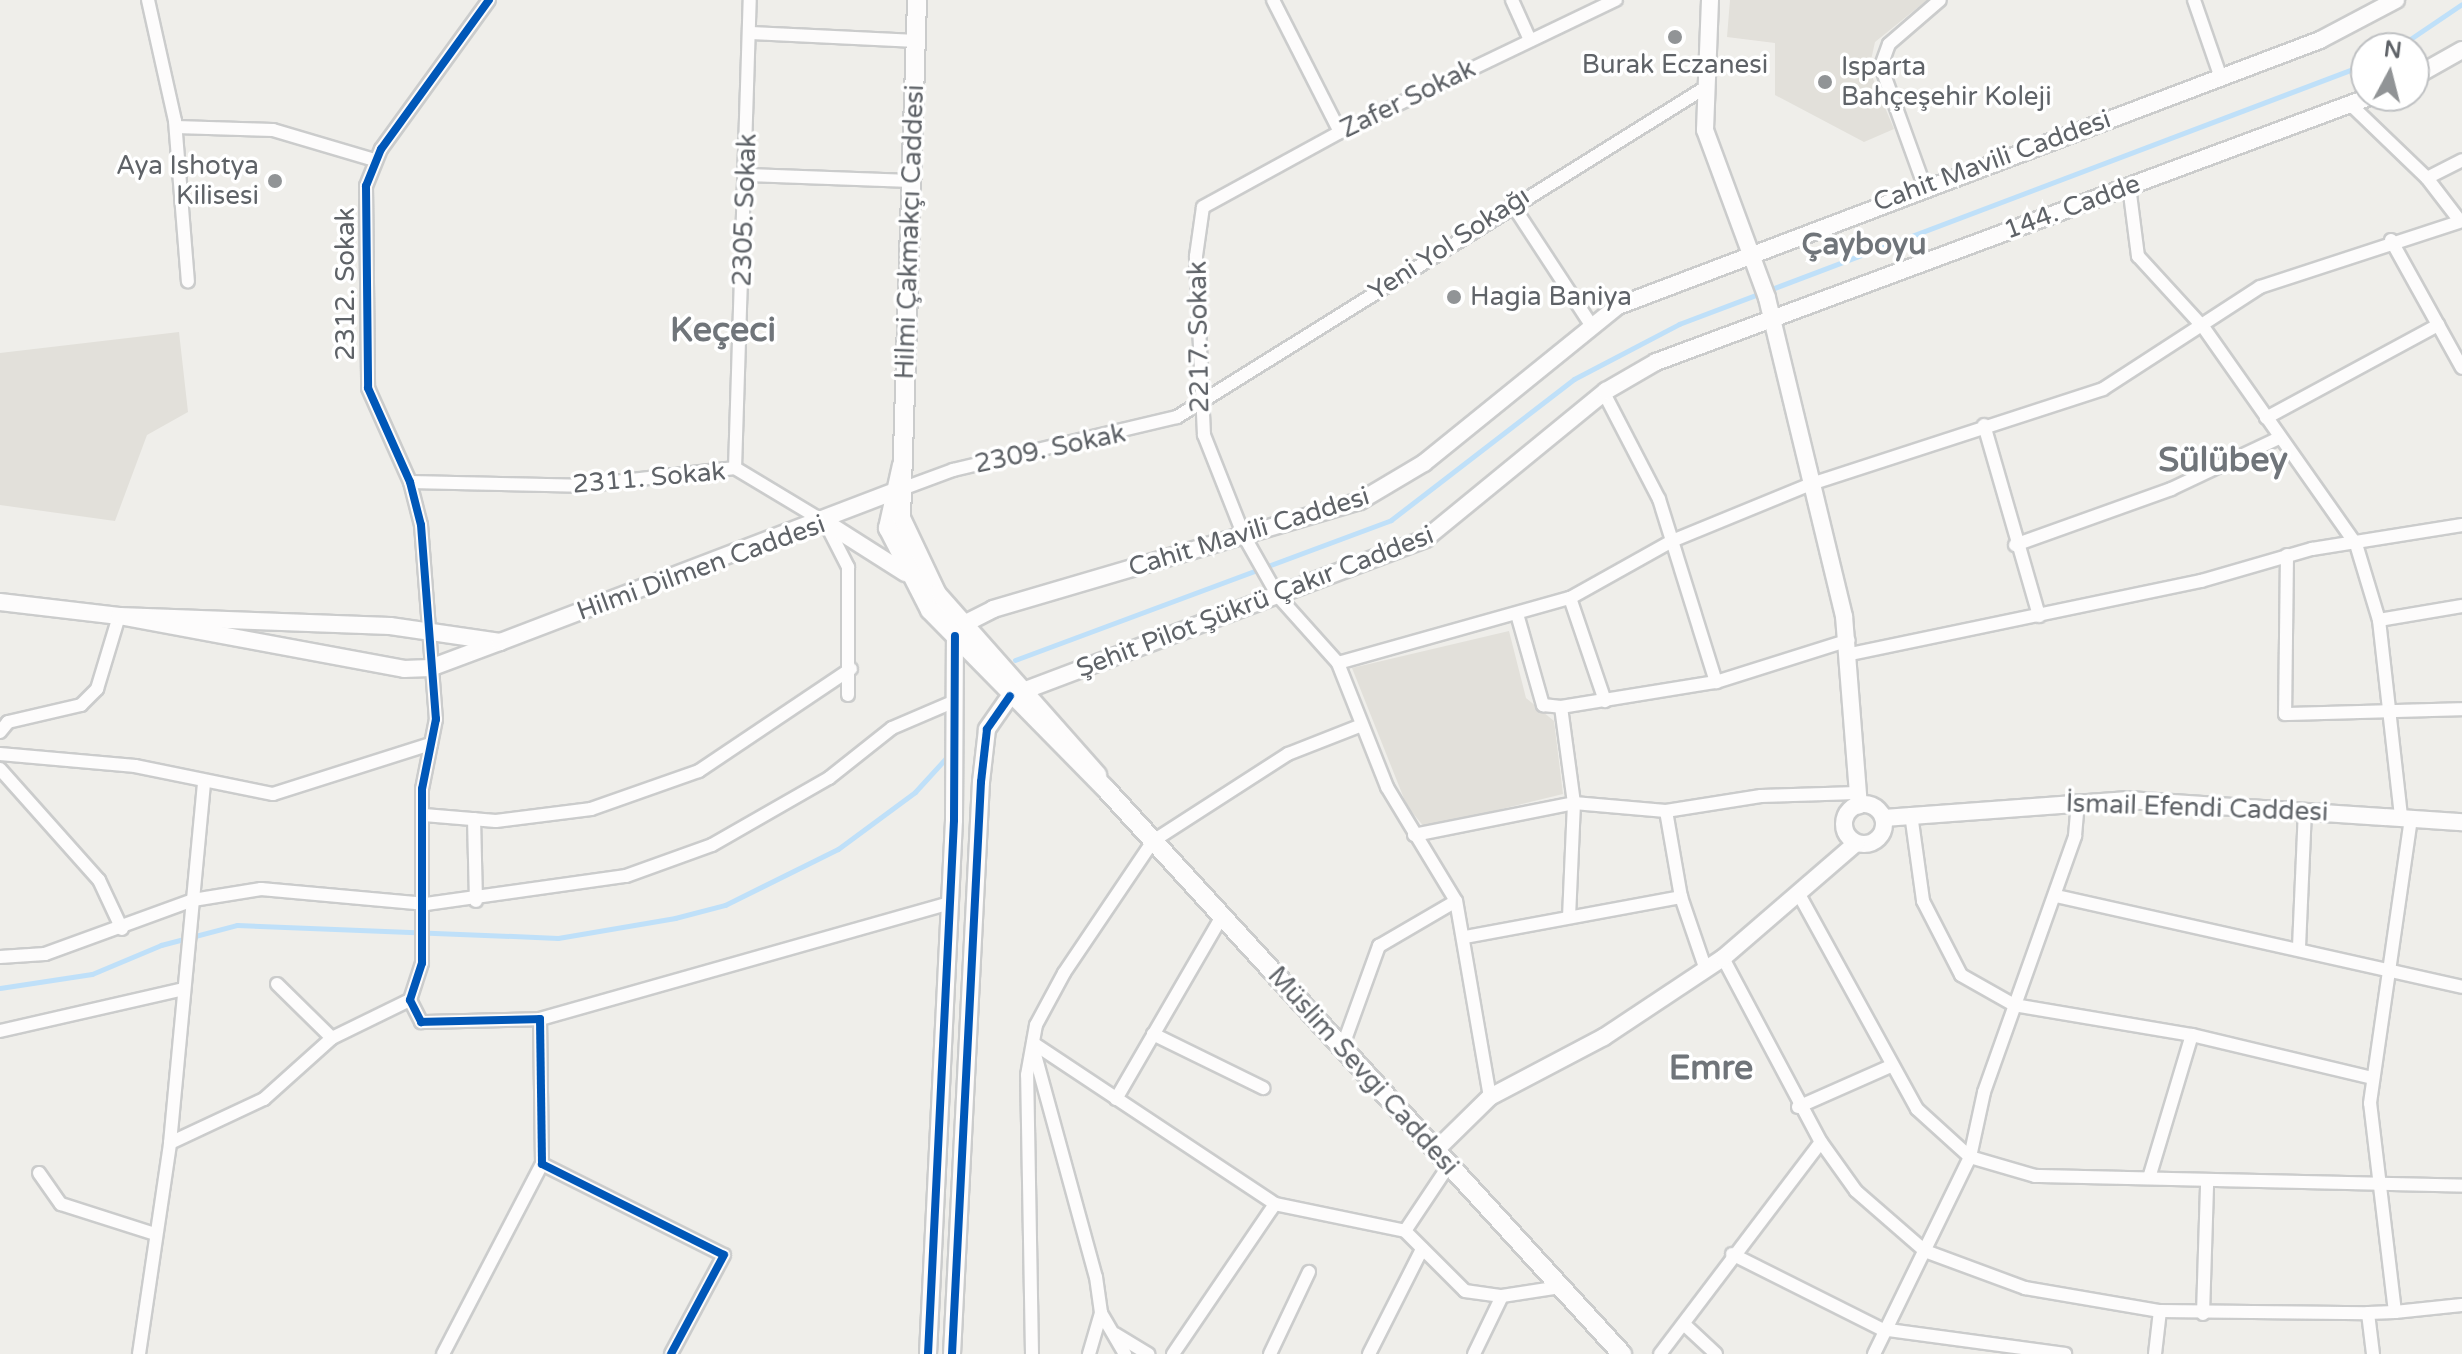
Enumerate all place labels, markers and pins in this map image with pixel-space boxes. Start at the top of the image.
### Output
marker: Burak Eczanesi [1666,28,1684,46]
place label: Burak Eczanesi [1582,49,1768,81]
place label: Isparta Bahçeşehir Koleji [1841,51,2052,112]
marker: Isparta Bahçeşehir Koleji [1816,73,1834,91]
place label: Aya Ishotya Kilisesi [116,150,259,212]
marker: Aya Ishotya Kilisesi [266,172,284,190]
place label: Hagia Baniya [1470,281,1632,313]
marker: Hagia Baniya [1445,288,1463,306]

